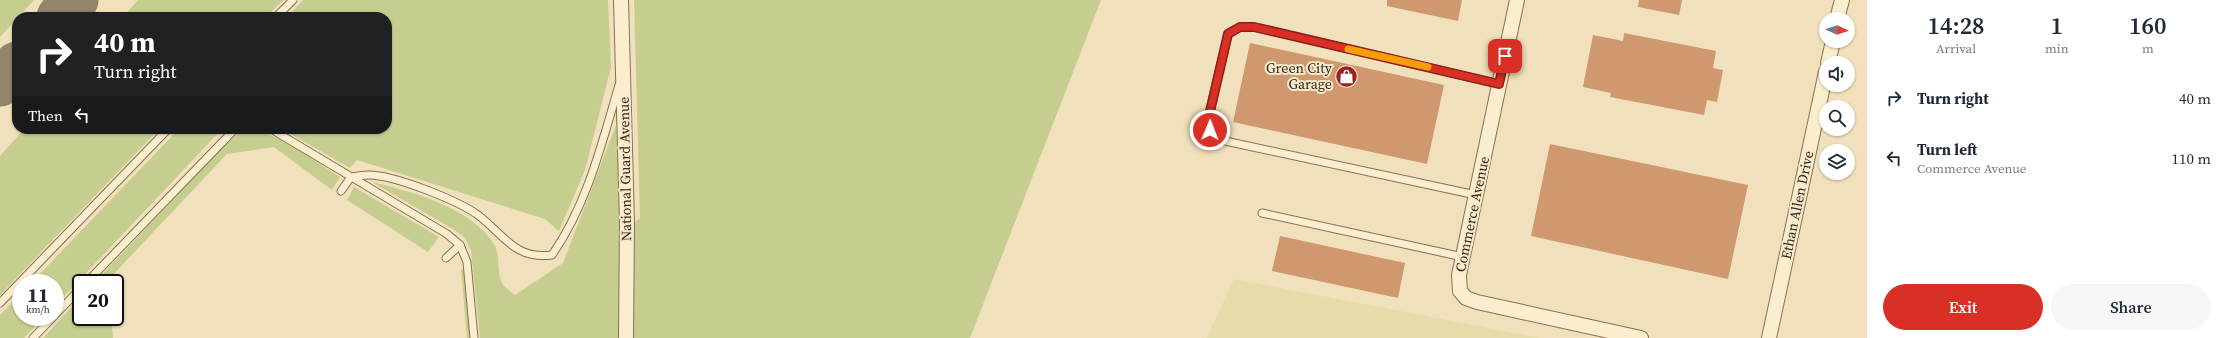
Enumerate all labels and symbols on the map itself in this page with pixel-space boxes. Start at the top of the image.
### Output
north arrow [1819,12,1855,48]
pin [1488,39,1522,73]
place label: Green City Garage [1266,58,1333,94]
shop icon: Green City Garage [1334,63,1360,89]
street label: National Guard Avenue [614,97,636,241]
position arrow [1189,109,1231,151]
street label: Ethan Allen Drive [1776,149,1818,261]
street label: Commerce Avenue [1450,154,1494,274]
speed limit sign: 20 [72,274,124,326]

